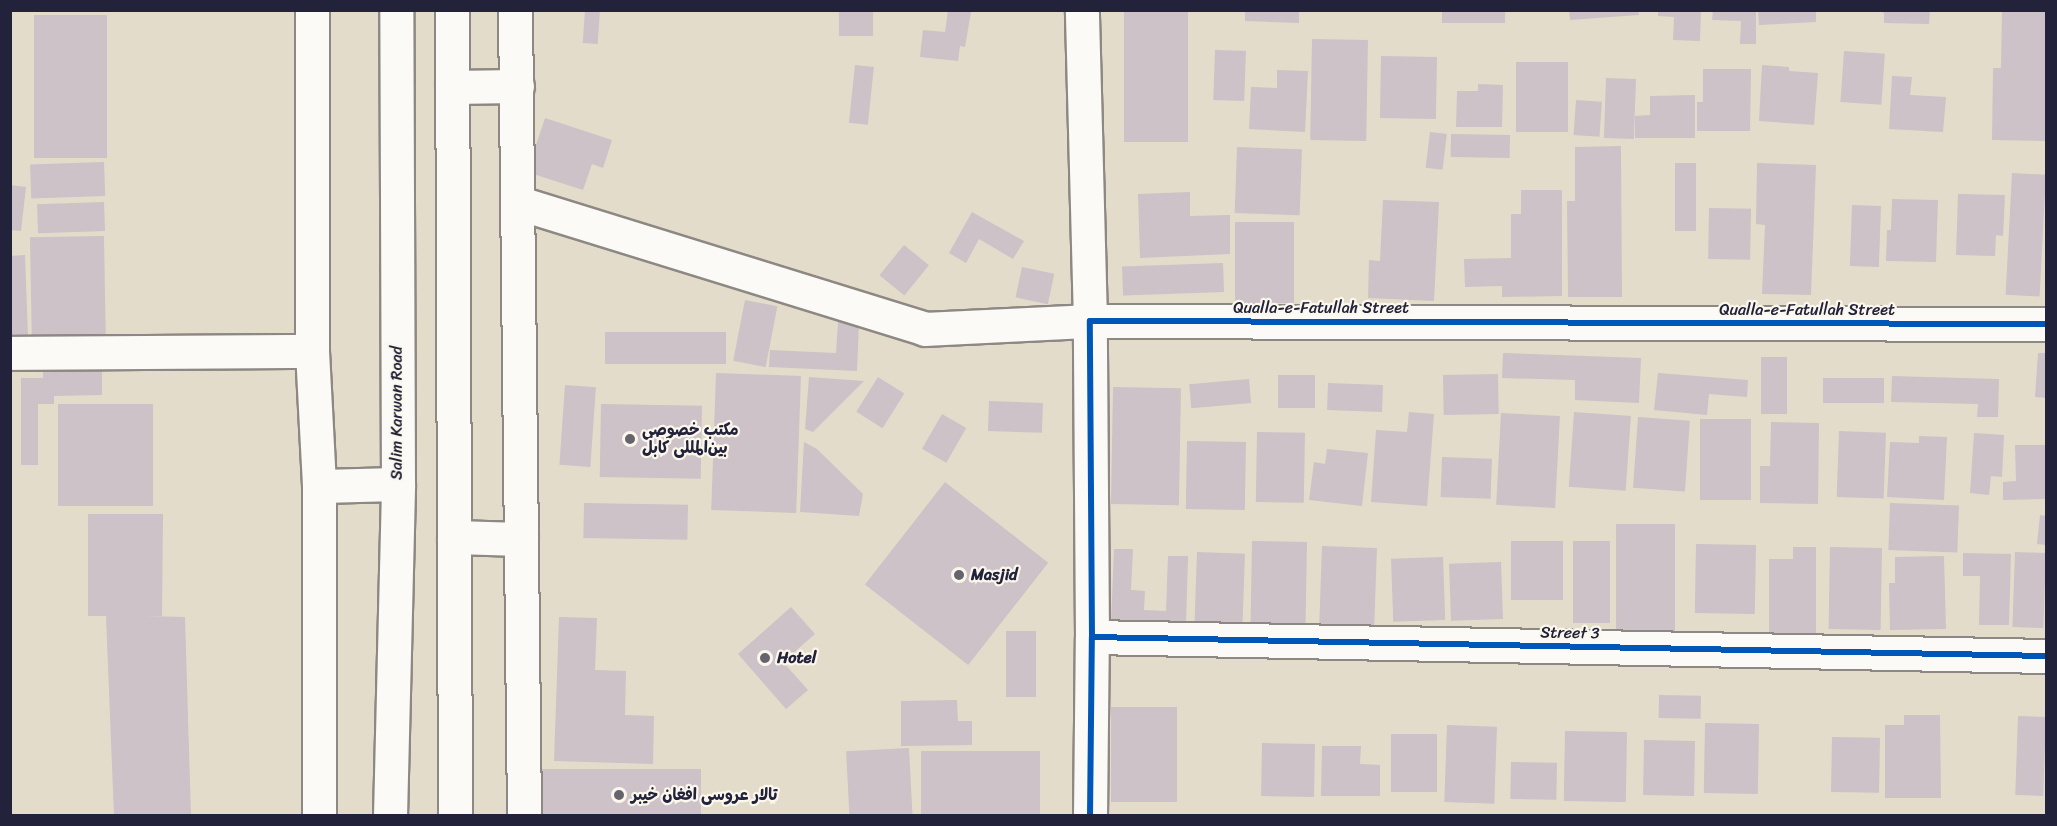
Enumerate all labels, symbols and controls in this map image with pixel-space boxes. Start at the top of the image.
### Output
street label: Qualla-e-Fatullah Street [1233,298,1409,318]
street label: Qualla-e-Fatullah Street [1719,300,1895,320]
street label: Salim Karwan Road [387,346,407,480]
place label: مکتب خصوصی بین‌المللی کابل [642,420,739,458]
marker: مکتب خصوصی بین‌المللی کابل [623,432,637,446]
place label: Masjid [971,565,1017,585]
marker: Masjid [952,568,966,582]
street label: Street 3 [1540,623,1600,643]
place label: Hotel [777,648,816,668]
marker: Hotel [758,651,772,665]
place label: تالار عروسی افغان خیبر [631,785,777,805]
marker: تالار عروسی افغان خیبر [612,788,626,802]

